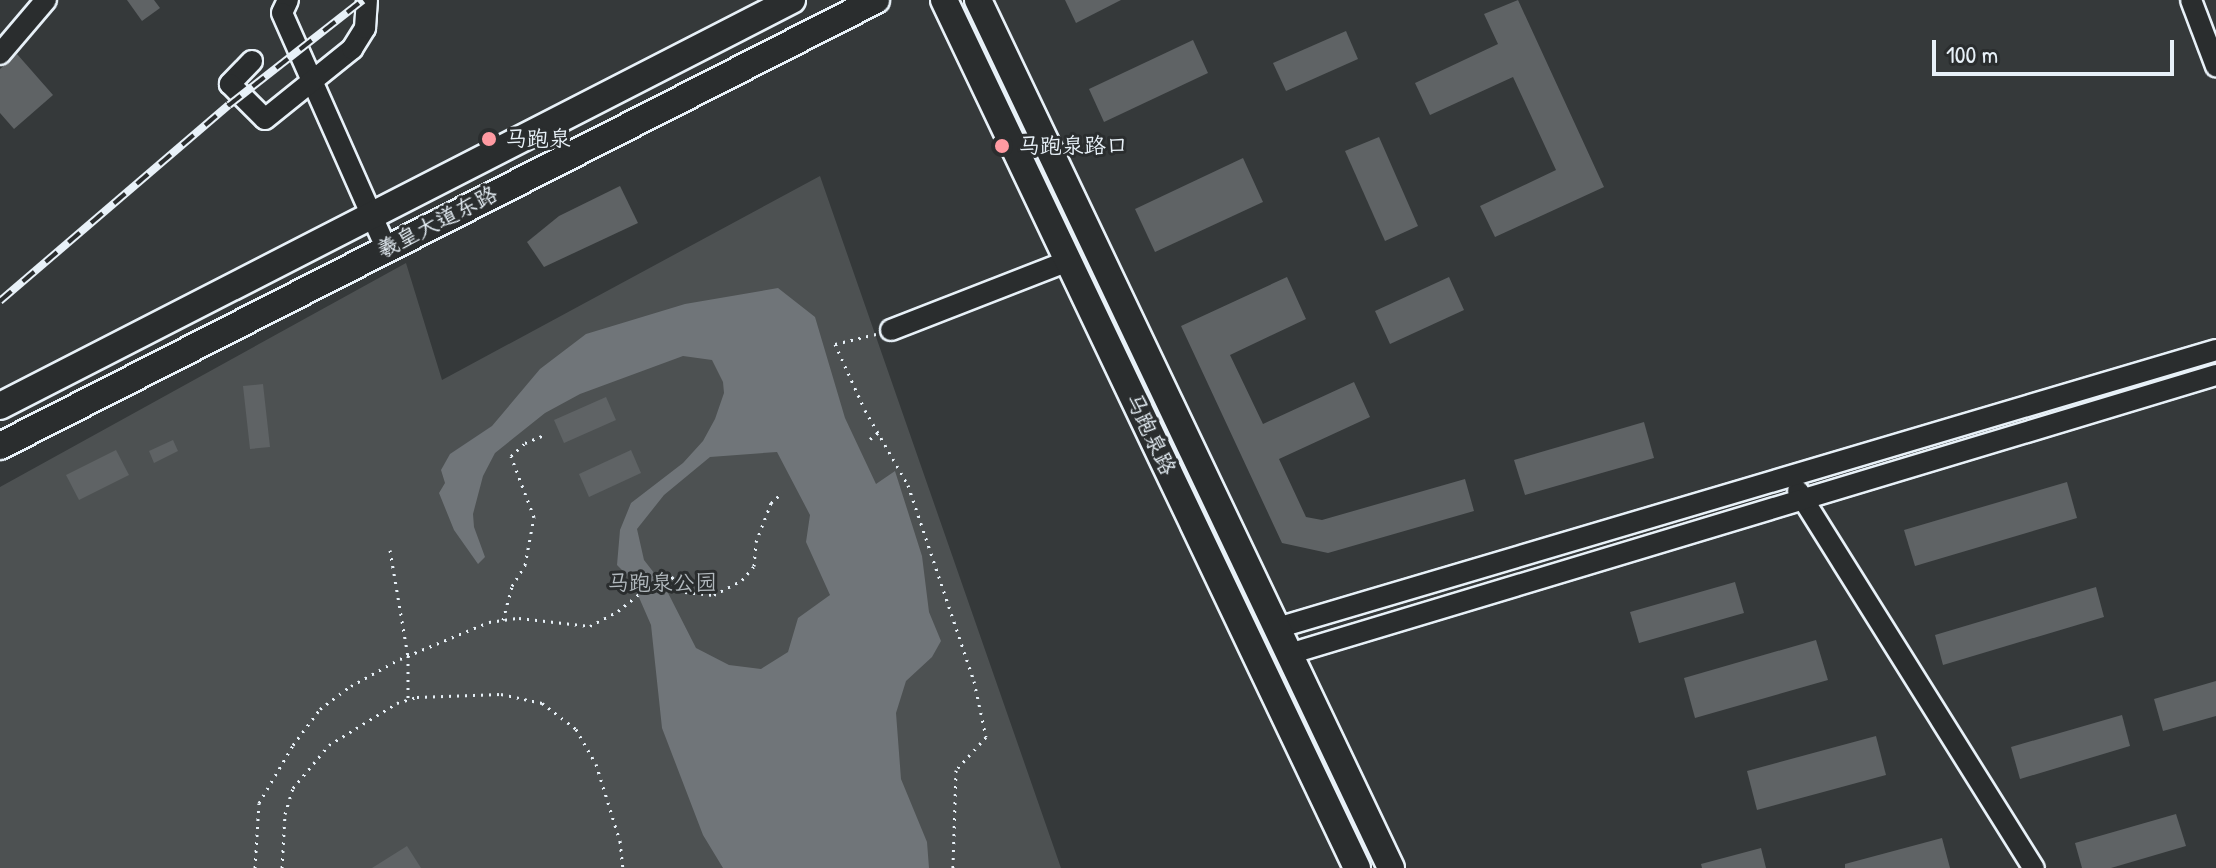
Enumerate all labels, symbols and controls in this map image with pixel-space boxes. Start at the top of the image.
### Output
scale bar [1936,24,2178,74]
text: 100 m [1946,38,1998,70]
place label: 马跑泉 [505,126,571,152]
marker: 马跑泉 [480,130,498,148]
place label: 马跑泉路口 [1018,133,1128,159]
marker: 马跑泉路口 [993,137,1011,155]
street label: 羲皇大道东路 [372,180,502,264]
street label: 马跑泉路 [1120,389,1182,479]
park label: 马跑泉公园 [607,570,717,596]

